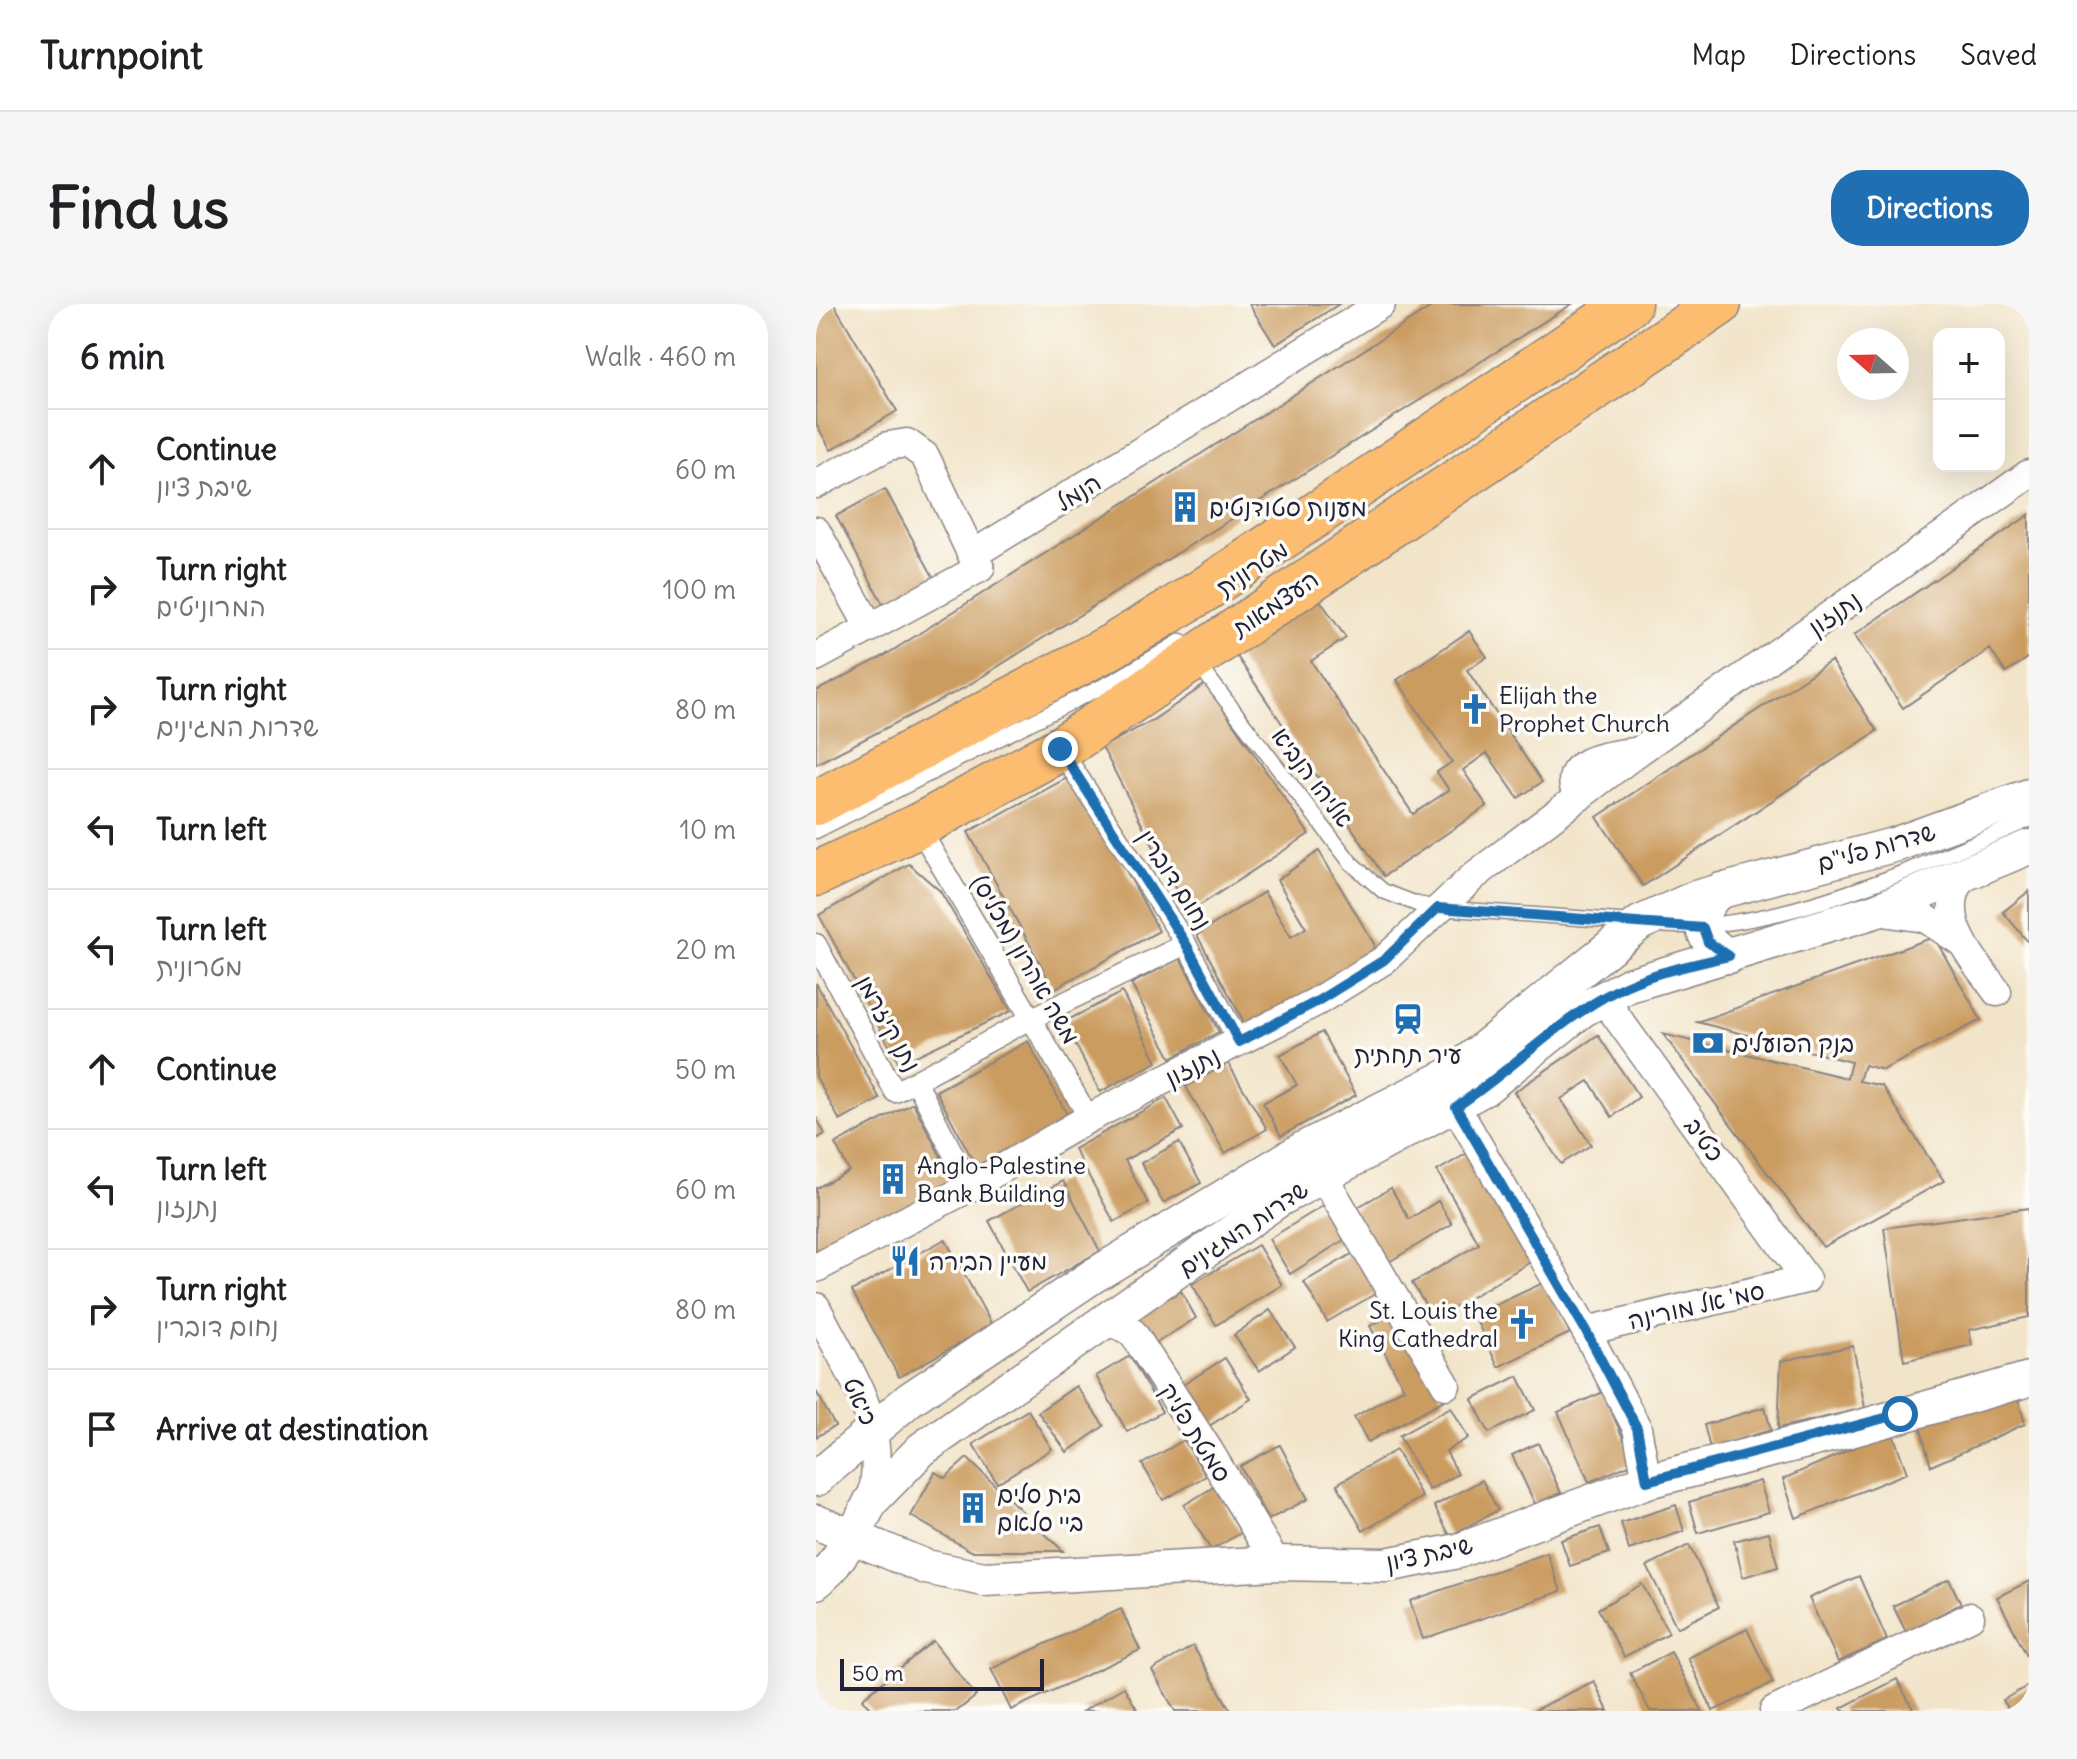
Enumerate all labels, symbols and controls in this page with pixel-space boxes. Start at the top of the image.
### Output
text: Turnpoint [40,32,203,79]
text: Map [1691,37,1746,73]
text: Directions [1790,37,1916,73]
text: Saved [1960,37,2037,73]
button: Directions [1831,170,2029,246]
text: Find us [48,173,229,243]
north arrow [1837,328,1909,400]
map controls [1933,328,2005,472]
button: + [1933,328,2005,400]
text: 6 min [80,335,165,378]
text: Walk · 460 m [585,340,736,373]
button: − [1933,400,2005,472]
text: Continue [156,430,277,468]
icon: ahead [80,447,124,491]
text: 60 m [675,453,736,486]
street label: הנמל [1050,467,1106,517]
text: שיבת ציון [156,470,252,503]
building icon: מענות סטודנטים [1168,490,1202,524]
place label: מענות סטודנטים [1209,492,1367,522]
street label: מטרונית [1210,534,1294,602]
text: Turn right [156,550,287,588]
street label: העצמאות [1225,563,1324,644]
icon: right [80,567,124,611]
text: 100 m [662,573,736,606]
street label: נתנזון [1802,584,1866,642]
text: המרוניטים [156,590,266,623]
text: Turn right [156,670,287,708]
place label: Elijah the Prophet Church [1499,680,1670,738]
icon: right [80,687,124,731]
church icon: Elijah the Prophet Church [1458,692,1492,726]
text: 80 m [675,693,736,726]
text: שדרות המגינים [156,710,319,743]
street label: אליהו הנביא [1266,721,1360,833]
route end [1042,731,1078,767]
icon: left [80,807,124,851]
text: Turn left [156,810,267,848]
text: 10 m [680,813,736,846]
street label: שדרות פלי"ם [1813,816,1939,878]
street label: נחום דוברין [1131,823,1218,935]
street label: משה אהרון (מכליס) [965,869,1087,1049]
text: Turn left [156,910,267,948]
icon: left [80,927,124,971]
text: 20 m [676,933,736,966]
text: מטרונית [156,950,243,983]
street label: נתן קיזרמן [849,970,928,1077]
station icon: עיר תחתית [1391,1002,1425,1036]
bank icon: בנק הפועלים [1691,1026,1725,1060]
place label: בנק הפועלים [1732,1028,1854,1058]
place label: עיר תחתית [1354,1039,1462,1069]
street label: נתנזון [1160,1040,1224,1092]
icon: ahead [80,1047,124,1091]
text: Continue [156,1050,277,1088]
text: 50 m [675,1053,736,1086]
street label: כטיב [1679,1111,1731,1167]
text: Turn left [156,1150,267,1188]
place label: Anglo-Palestine Bank Building [917,1150,1086,1208]
building icon: Anglo-Palestine Bank Building [876,1162,910,1196]
icon: left [80,1167,124,1211]
text: 60 m [675,1173,736,1206]
street label: שדרות המגינים [1172,1173,1314,1282]
text: נתנזון [156,1190,218,1223]
restaurant icon: מעיין הבירה [888,1244,922,1278]
place label: מעיין הבירה [929,1246,1047,1276]
text: Turn right [156,1270,287,1308]
street label: סמ' אל מורינה [1625,1275,1767,1335]
icon: right [80,1287,124,1331]
text: 80 m [675,1293,736,1326]
place label: St. Louis the King Cathedral [1338,1295,1498,1353]
church icon: St. Louis the King Cathedral [1505,1307,1539,1341]
text: נחום דוברין [156,1310,279,1343]
street label: כיאט [837,1372,885,1430]
street label: סמטת פליק [1153,1377,1238,1488]
route start [1882,1396,1918,1432]
icon: arrive [80,1407,124,1451]
text: Arrive at destination [156,1410,428,1448]
place label: בית סלים ביי סלאם [997,1479,1084,1537]
building icon: בית סלים ביי סלאם [956,1491,990,1525]
street label: שיבת ציון [1383,1529,1476,1577]
scale bar [840,1655,1044,1691]
text: 50 m [852,1659,904,1687]

